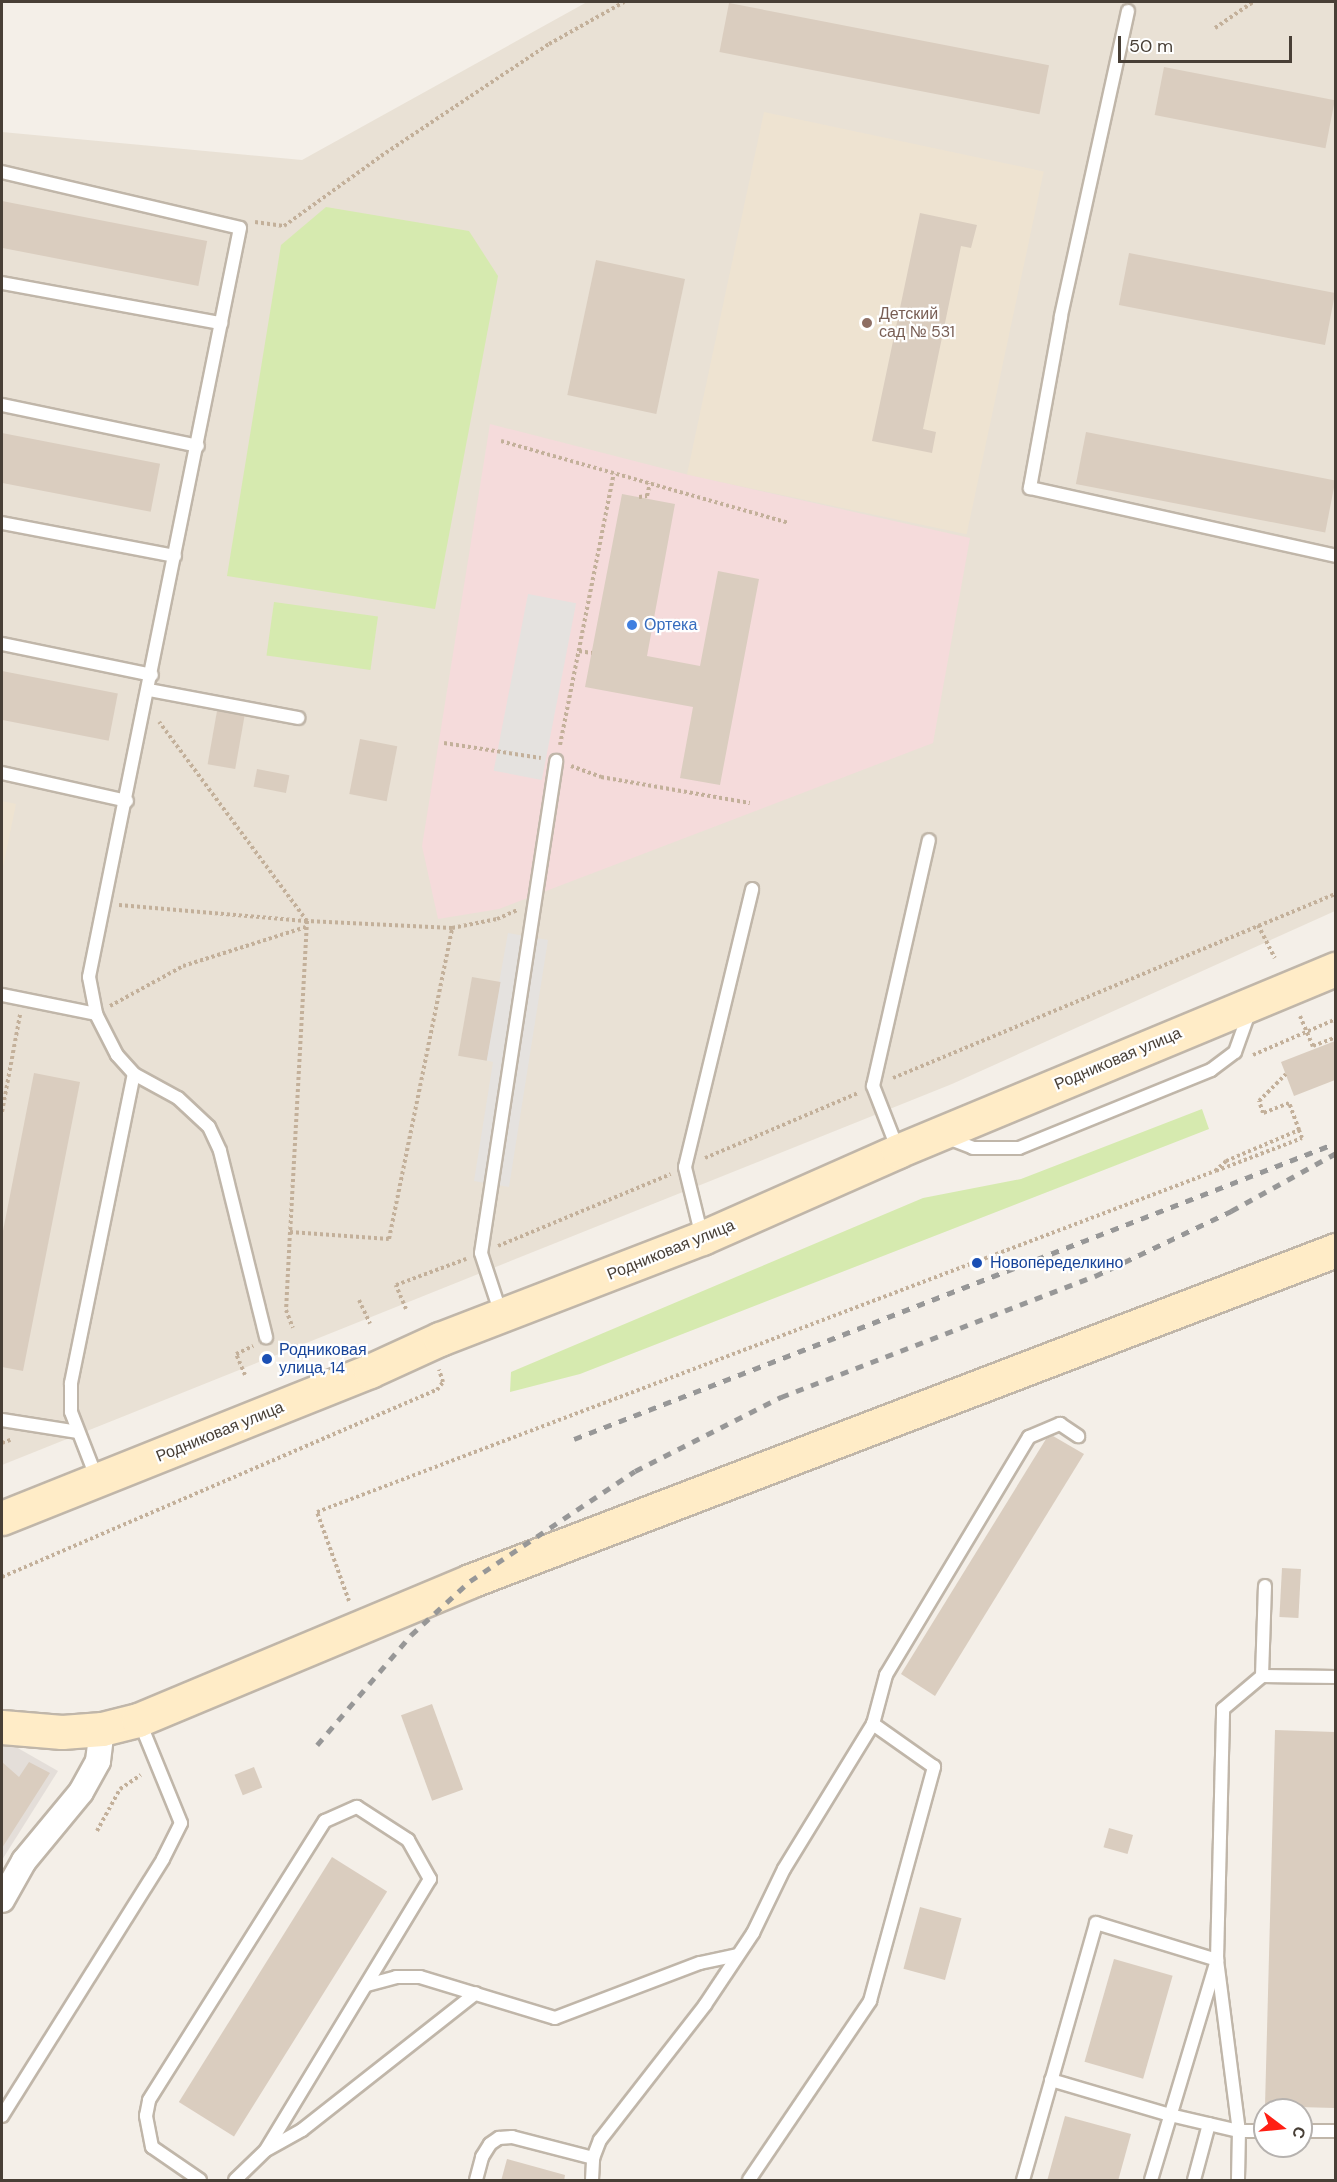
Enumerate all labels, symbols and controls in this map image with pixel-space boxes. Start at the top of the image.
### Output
scale bar [1121,24,1295,62]
text: 50 m [1129,34,1173,58]
place label: Детский сад № 531 [879,304,955,342]
marker: Детский сад № 531 [860,316,874,330]
place label: Ортека [644,615,697,635]
marker: Ортека [625,618,639,632]
street label: Родниковая улица [1052,1024,1184,1094]
street label: Родниковая улица [604,1216,738,1284]
place label: Новопеределкино [990,1253,1123,1273]
marker: Новопеределкино [968,1254,986,1272]
place label: Родниковая улица, 14 [279,1340,367,1378]
marker: Родниковая улица, 14 [260,1352,274,1366]
street label: Родниковая улица [153,1398,287,1466]
north arrow [1253,2098,1313,2158]
text: С [1287,2124,1311,2141]

